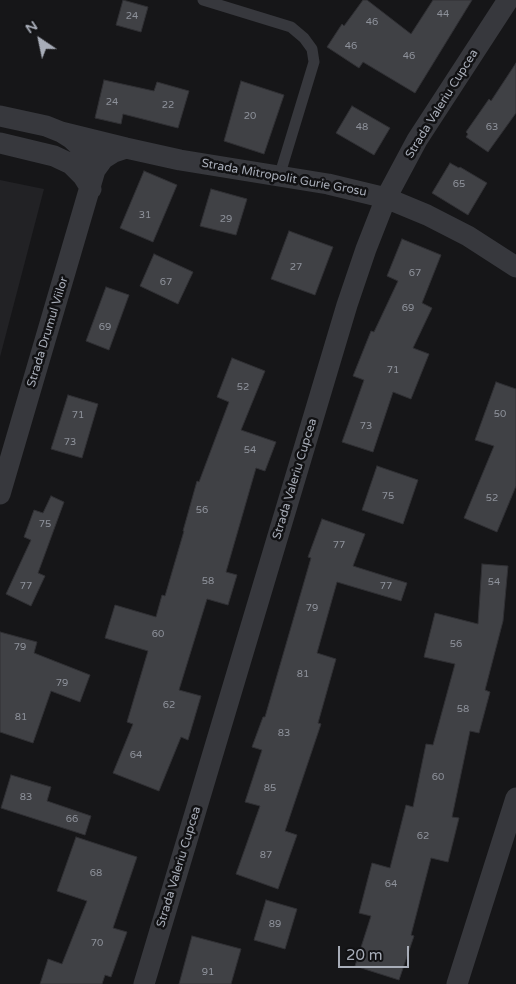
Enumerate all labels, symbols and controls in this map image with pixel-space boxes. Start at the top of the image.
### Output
house number: 44 [437,8,449,20]
house number: 24 [126,10,138,22]
north arrow [15,15,65,65]
house number: 46 [366,16,378,28]
text: N [22,17,41,37]
house number: 46 [345,40,357,52]
street label: Strada Valeriu Cupcea [403,47,481,161]
house number: 46 [403,50,415,62]
house number: 24 [106,96,118,108]
house number: 22 [162,99,174,111]
house number: 20 [244,110,256,122]
house number: 48 [356,121,368,133]
house number: 63 [486,121,498,133]
street label: Strada Mitropolit Gurie Grosu [200,156,368,200]
house number: 65 [453,178,465,190]
house number: 31 [139,209,151,221]
house number: 29 [220,213,232,225]
house number: 27 [290,261,302,273]
house number: 67 [409,267,421,279]
street label: Strada Drumul Viilor [24,275,72,389]
house number: 67 [160,276,172,288]
house number: 69 [402,302,414,314]
house number: 69 [99,321,111,333]
house number: 71 [387,364,399,376]
house number: 52 [237,381,249,393]
house number: 50 [494,408,506,420]
house number: 71 [72,409,84,421]
street label: Strada Valeriu Cupcea [270,417,320,541]
house number: 73 [360,420,372,432]
house number: 73 [64,436,76,448]
house number: 54 [244,444,256,456]
house number: 75 [382,490,394,502]
house number: 52 [486,492,498,504]
house number: 56 [196,504,208,516]
house number: 75 [39,518,51,530]
house number: 77 [333,539,345,551]
house number: 58 [202,575,214,587]
house number: 54 [488,576,500,588]
house number: 77 [20,580,32,592]
house number: 77 [380,580,392,592]
house number: 79 [306,602,318,614]
house number: 60 [152,628,164,640]
house number: 56 [450,638,462,650]
house number: 79 [14,641,26,653]
house number: 81 [297,668,309,680]
house number: 79 [56,677,68,689]
house number: 62 [163,699,175,711]
house number: 58 [457,703,469,715]
house number: 81 [15,711,27,723]
house number: 83 [278,727,290,739]
house number: 64 [130,749,142,761]
house number: 60 [432,771,444,783]
house number: 85 [264,782,276,794]
house number: 83 [20,791,32,803]
street label: Strada Valeriu Cupcea [154,805,204,929]
house number: 66 [66,813,78,825]
house number: 62 [417,830,429,842]
house number: 87 [260,849,272,861]
house number: 68 [90,867,102,879]
house number: 64 [385,878,397,890]
house number: 89 [269,918,281,930]
scale bar [341,936,412,968]
house number: 70 [91,937,103,949]
text: 20 m [346,946,383,964]
house number: 91 [202,966,214,978]

